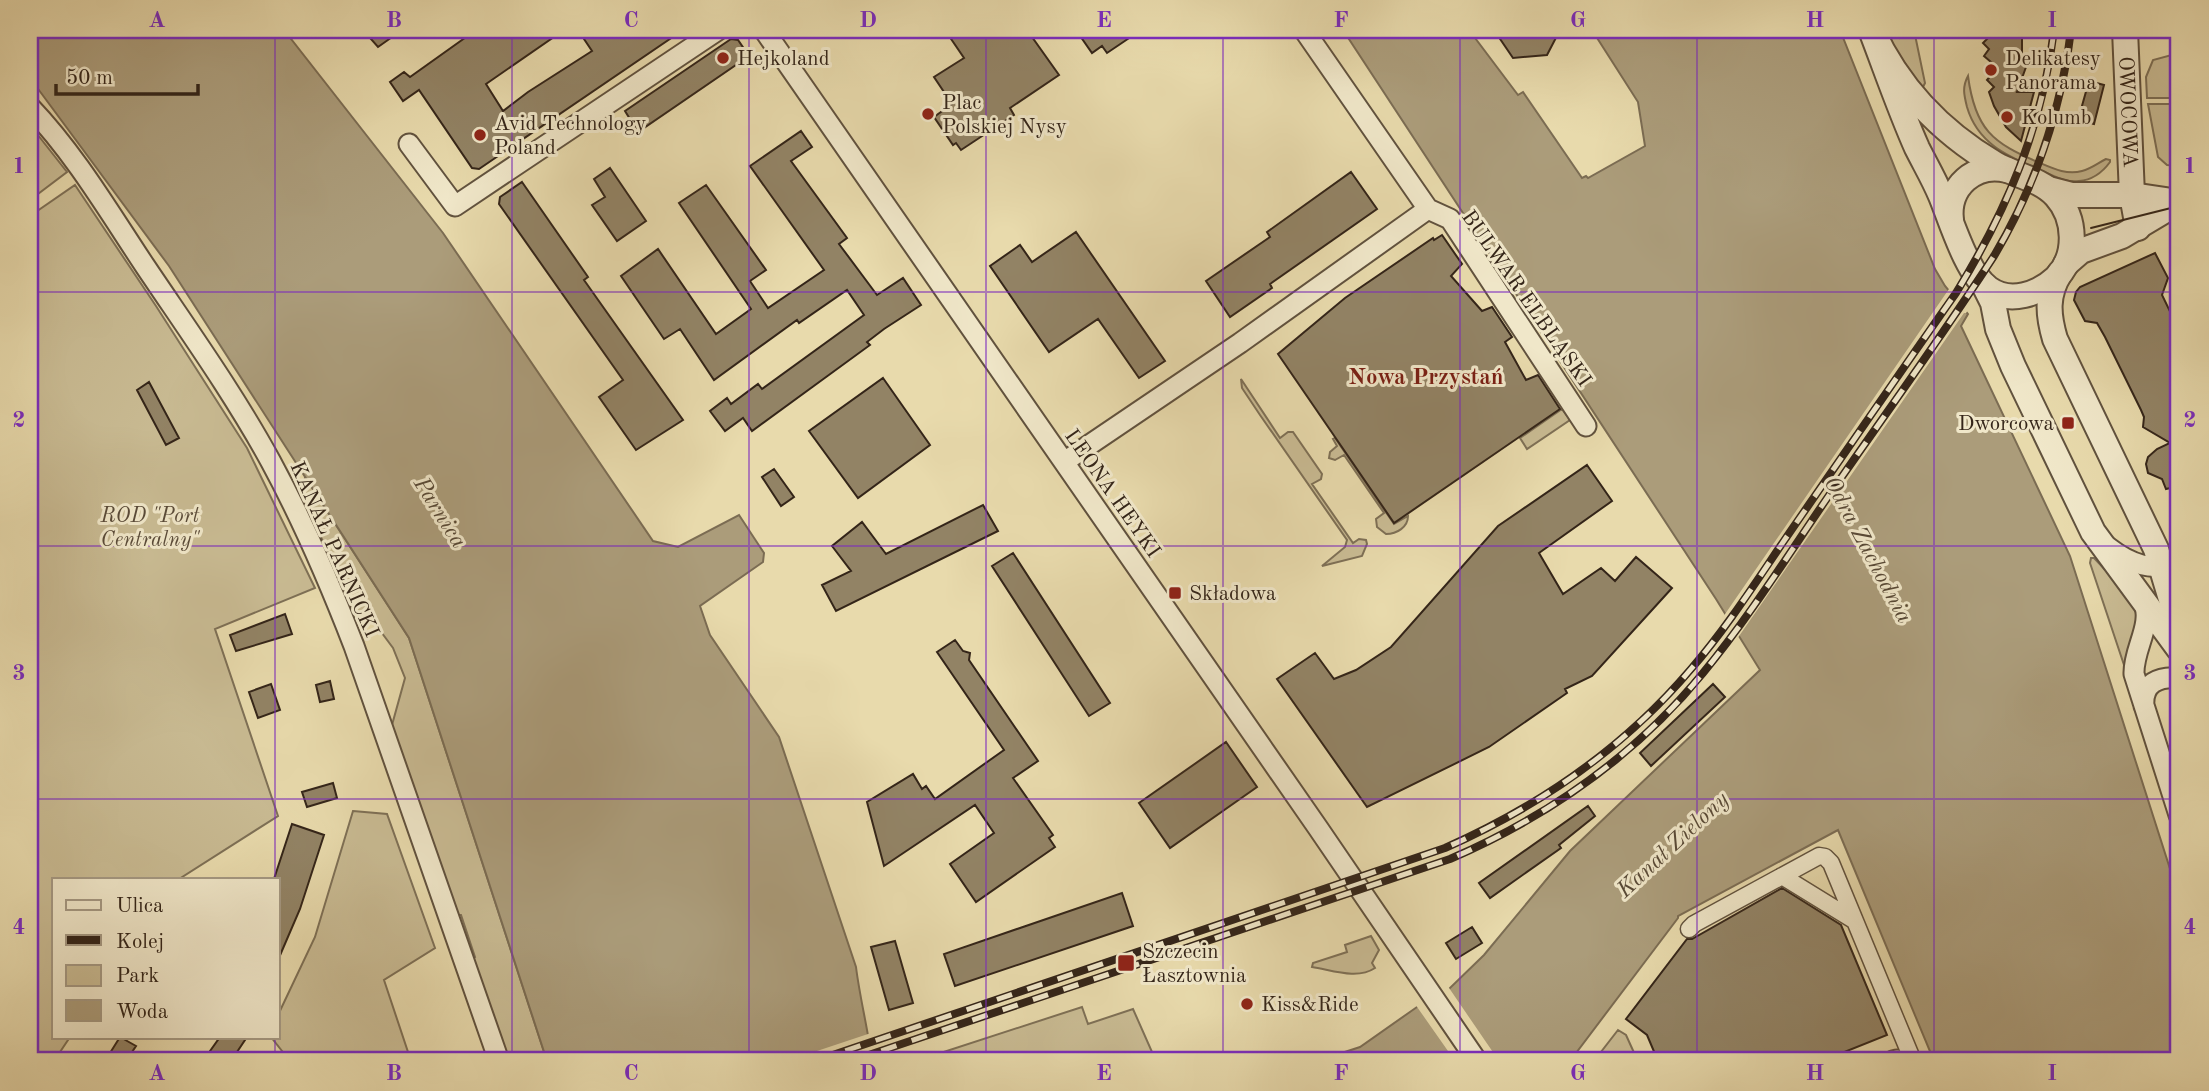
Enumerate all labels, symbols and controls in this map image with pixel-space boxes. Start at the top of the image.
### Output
text: A [148,9,166,32]
text: B [386,9,402,32]
text: C [623,9,639,32]
text: D [859,9,877,32]
text: E [1096,9,1112,32]
text: F [1333,9,1349,32]
text: G [1570,9,1586,32]
text: H [1806,9,1824,32]
text: I [2047,9,2057,32]
place label: Hejkoland [737,49,830,70]
place label: Delikatesy Panorama [2005,49,2101,94]
marker: Hejkoland [715,50,731,66]
scale bar [56,52,198,96]
street label: OWOCOWA [2114,56,2140,168]
marker: Delikatesy Panorama [1983,62,1999,78]
text: 50 m [66,68,113,89]
place label: Plac Polskiej Nysy [942,93,1067,138]
marker: Plac Polskiej Nysy [920,106,936,122]
place label: Kolumb [2021,108,2092,129]
marker: Kolumb [1999,109,2015,125]
place label: Avid Technology Poland [494,114,646,159]
marker: Avid Technology Poland [472,127,488,143]
text: 1 [12,155,26,178]
text: 1 [2183,155,2197,178]
street label: BULWAR ELBLĄSKI [1457,207,1595,391]
district label: Nowa Przystań [1348,366,1504,389]
text: 2 [12,409,26,432]
text: 2 [2183,409,2197,432]
place label: Dworcowa [1958,414,2054,435]
marker: Dworcowa [2060,415,2076,431]
street label: LEONA HEYKI [1060,426,1164,562]
street label: KANAŁ PARNICKI [285,458,382,641]
water label: Parnica [408,472,470,552]
water label: Odra Zachodnia [1819,472,1916,627]
park label: ROD "Port Centralny" [99,506,200,551]
place label: Składowa [1189,584,1276,605]
marker: Składowa [1167,585,1183,601]
text: 3 [12,662,26,685]
text: 3 [2183,662,2197,685]
water label: Kanał Zielony [1612,788,1734,904]
legend [52,878,280,1038]
text: Ulica [116,896,163,917]
text: 4 [12,916,26,939]
text: 4 [2183,916,2197,939]
text: Kolej [116,932,164,953]
place label: Szczecin Łasztownia [1142,942,1246,987]
marker: Szczecin Łasztownia [1116,953,1136,973]
text: Park [116,966,159,987]
place label: Kiss&Ride [1261,995,1359,1016]
marker: Kiss&Ride [1239,996,1255,1012]
text: Woda [116,1002,168,1023]
text: A [148,1062,166,1085]
text: B [386,1062,402,1085]
text: C [623,1062,639,1085]
text: D [859,1062,877,1085]
text: E [1096,1062,1112,1085]
text: F [1333,1062,1349,1085]
text: G [1570,1062,1586,1085]
text: H [1806,1062,1824,1085]
text: I [2047,1062,2057,1085]

